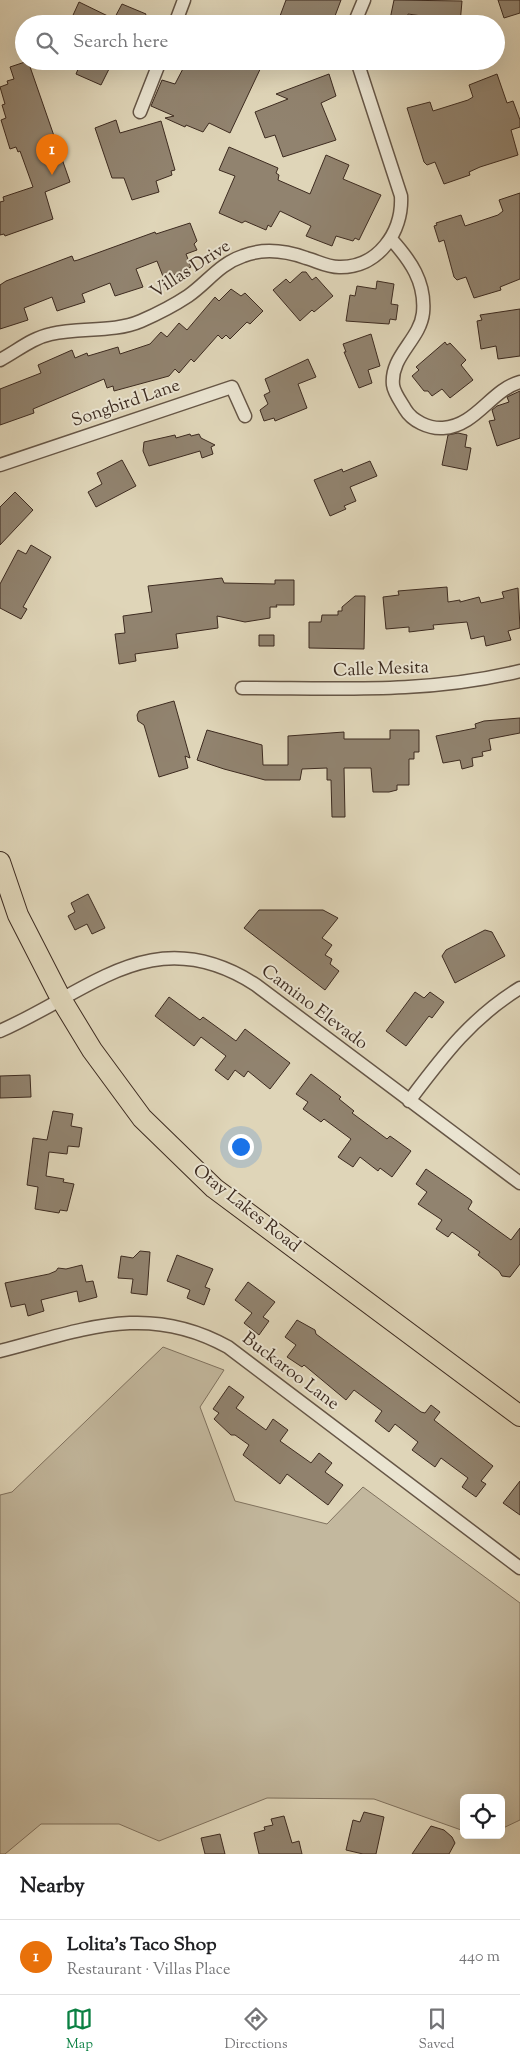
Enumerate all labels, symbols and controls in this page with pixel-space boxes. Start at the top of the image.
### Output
search box [15,15,505,70]
icon: search [33,29,61,57]
text: Search here [73,29,168,56]
pin: 1 [36,134,68,175]
street label: Villas Drive [146,234,236,306]
street label: Songbird Lane [68,373,184,435]
street label: Calle Mesita [333,655,429,685]
street label: Camino Elevado [255,959,373,1057]
your location [228,1134,254,1160]
street label: Otay Lakes Road [186,1159,306,1259]
street label: Buckaroo Lane [236,1327,344,1417]
map controls [460,1794,505,1839]
button: locate [460,1794,505,1839]
text: Nearby [20,1872,85,1902]
text: Lolita's Taco Shop [67,1932,217,1959]
text: 1 [33,1946,39,1969]
text: 440 m [459,1946,500,1969]
text: Restaurant · Villas Place [67,1959,230,1982]
tab: Map [65,2005,93,2055]
tab: Directions [224,2005,288,2055]
tab: Saved [419,2005,454,2055]

